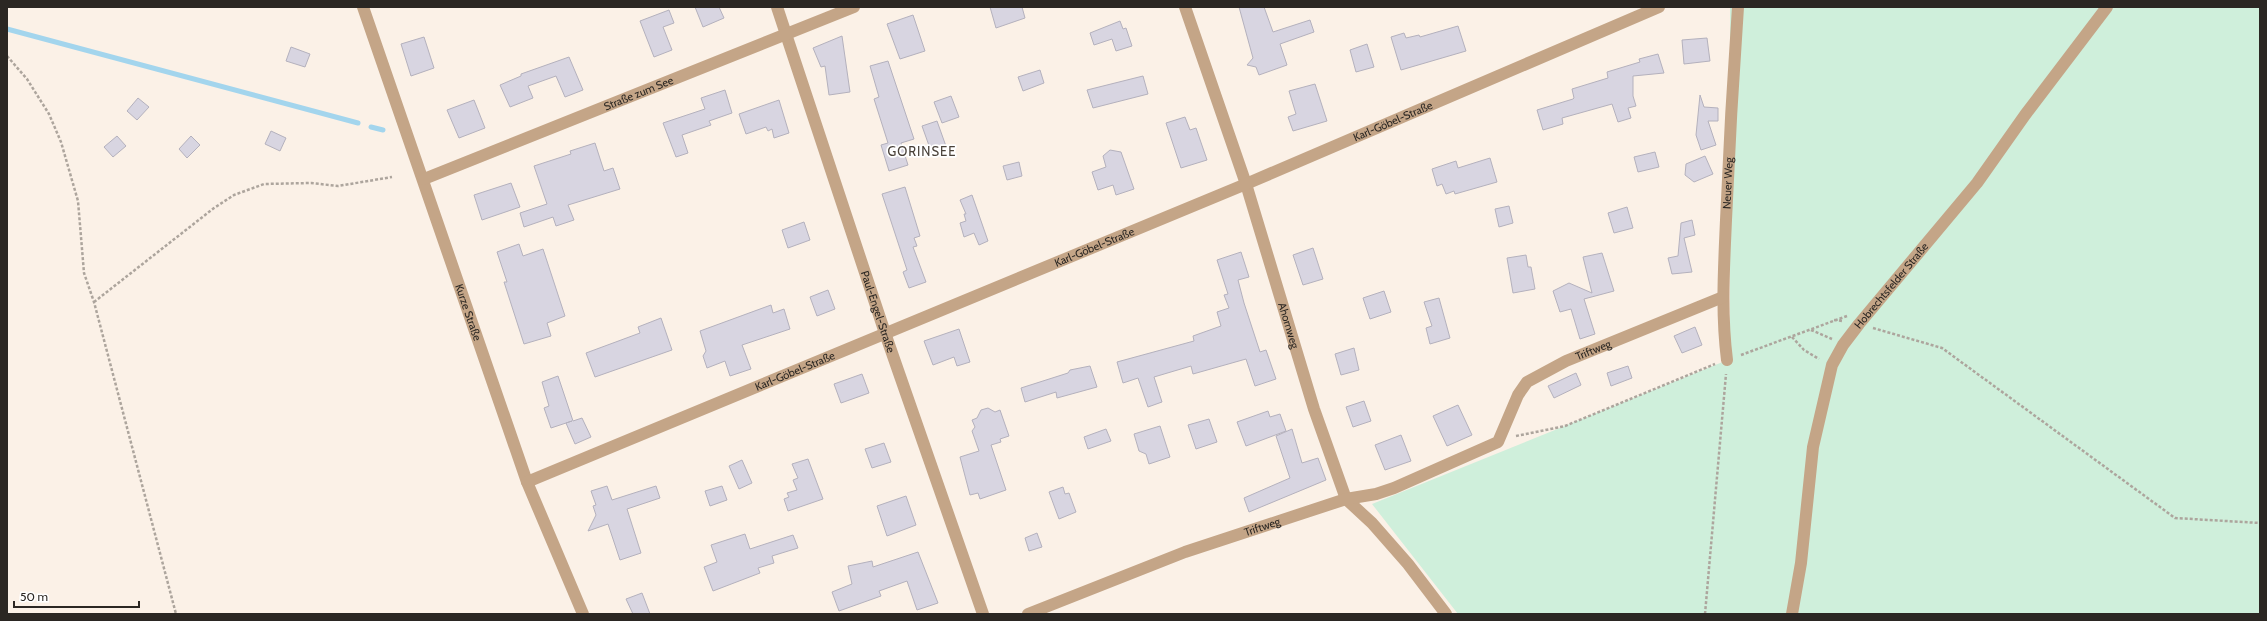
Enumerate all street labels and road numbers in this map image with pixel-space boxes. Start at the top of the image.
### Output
street label: Straße zum See [602,73,676,113]
street label: Karl-Göbel-Straße [1351,98,1435,144]
street label: Neuer Weg [1719,157,1736,209]
street label: Karl-Göbel-Straße [1052,224,1137,270]
street label: Hobrechtsfelder Straße [1851,239,1931,331]
street label: Paul-Engel-Straße [858,269,898,355]
street label: Kurze Straße [452,282,485,343]
street label: Ahornweg [1275,301,1302,351]
street label: Triftweg [1573,336,1614,363]
street label: Karl-Göbel-Straße [753,348,837,394]
street label: Triftweg [1242,514,1282,539]

